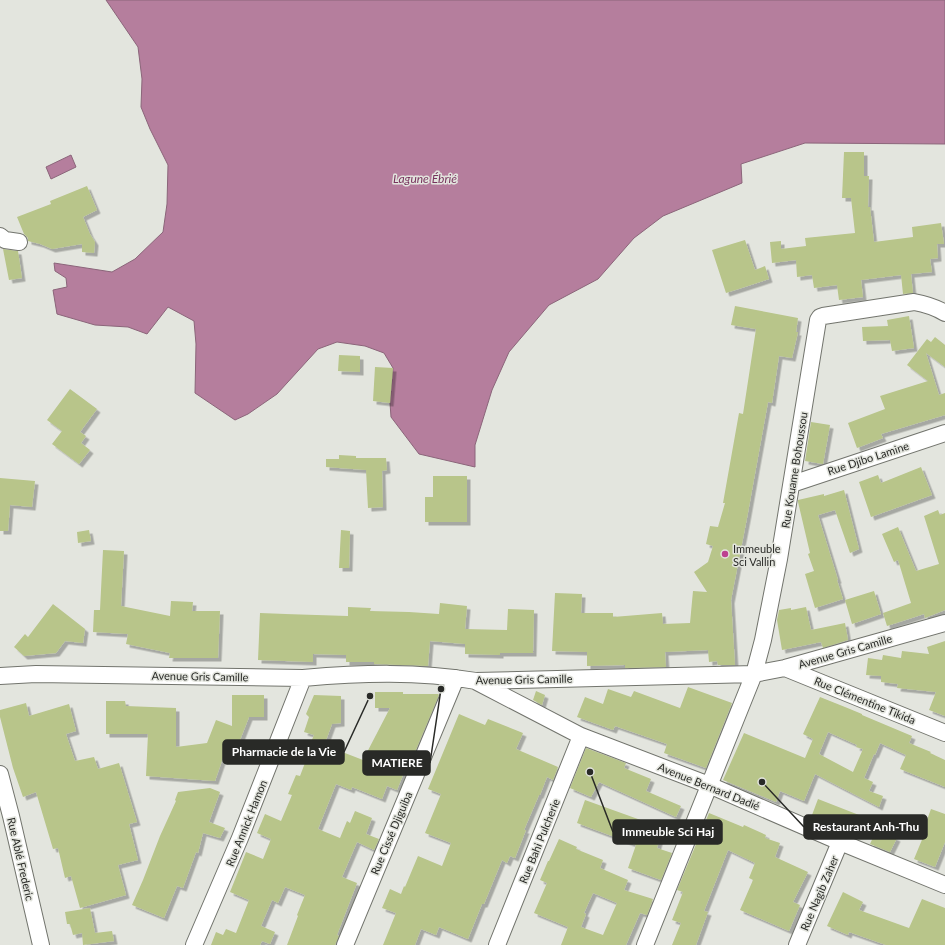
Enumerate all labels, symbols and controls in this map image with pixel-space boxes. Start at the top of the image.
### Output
water label: Lagune Ébrié [393,171,457,186]
street label: Rue Kouame Bohoussou [778,411,810,529]
street label: Rue Djibo Lamine [826,439,911,477]
place label: Immeuble Sci Vallin [733,542,781,568]
marker: Immeuble Sci Vallin [720,549,730,559]
street label: Avenue Gris Camille [797,631,894,671]
street label: Avenue Gris Camille [151,669,249,683]
street label: Avenue Gris Camille [475,672,573,686]
street label: Rue Clémentine Tikida [812,674,918,726]
callout: Pharmacie de la Vie [223,740,344,764]
text: Pharmacie de la Vie [232,744,337,759]
callout: MATIERE [363,751,430,775]
text: MATIERE [371,755,423,770]
street label: Avenue Bernard Dadié [656,760,762,812]
street label: Rue Annick Hamon [223,778,269,868]
street label: Rue Cissé Djiguiba [368,789,414,877]
street label: Rue Bahi Pulcherie [516,796,562,885]
callout: Restaurant Anh-Thu [804,815,927,839]
street label: Rue Ablé Frederic [5,816,37,902]
text: Restaurant Anh-Thu [813,819,920,834]
callout: Immeuble Sci Haj [613,820,722,844]
text: Immeuble Sci Haj [622,824,714,839]
street label: Rue Nagib Zaher [797,853,841,933]

